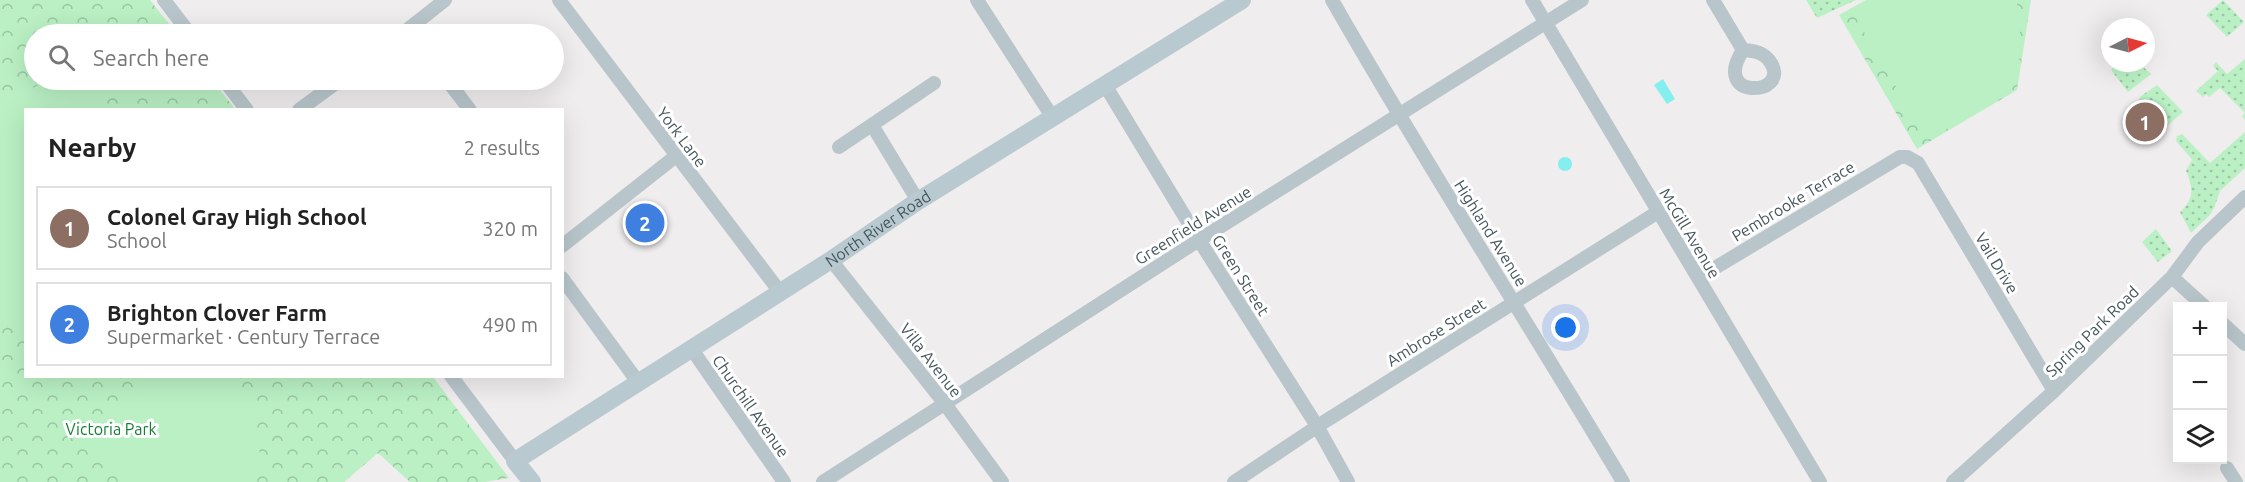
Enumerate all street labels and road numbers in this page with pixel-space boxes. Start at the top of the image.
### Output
street label: York Lane [654,104,710,170]
street label: Pembrooke Terrace [1728,157,1858,245]
street label: Highland Avenue [1451,177,1531,289]
street label: Greenfield Avenue [1132,182,1254,268]
street label: McGill Avenue [1656,185,1724,281]
street label: North River Road [822,187,934,270]
street label: Vail Drive [1972,229,2022,297]
street label: Green Street [1209,231,1273,319]
street label: Spring Park Road [2042,282,2142,380]
street label: Ambrose Street [1383,294,1489,370]
street label: Villa Avenue [897,319,965,401]
street label: Churchill Avenue [709,351,793,461]

